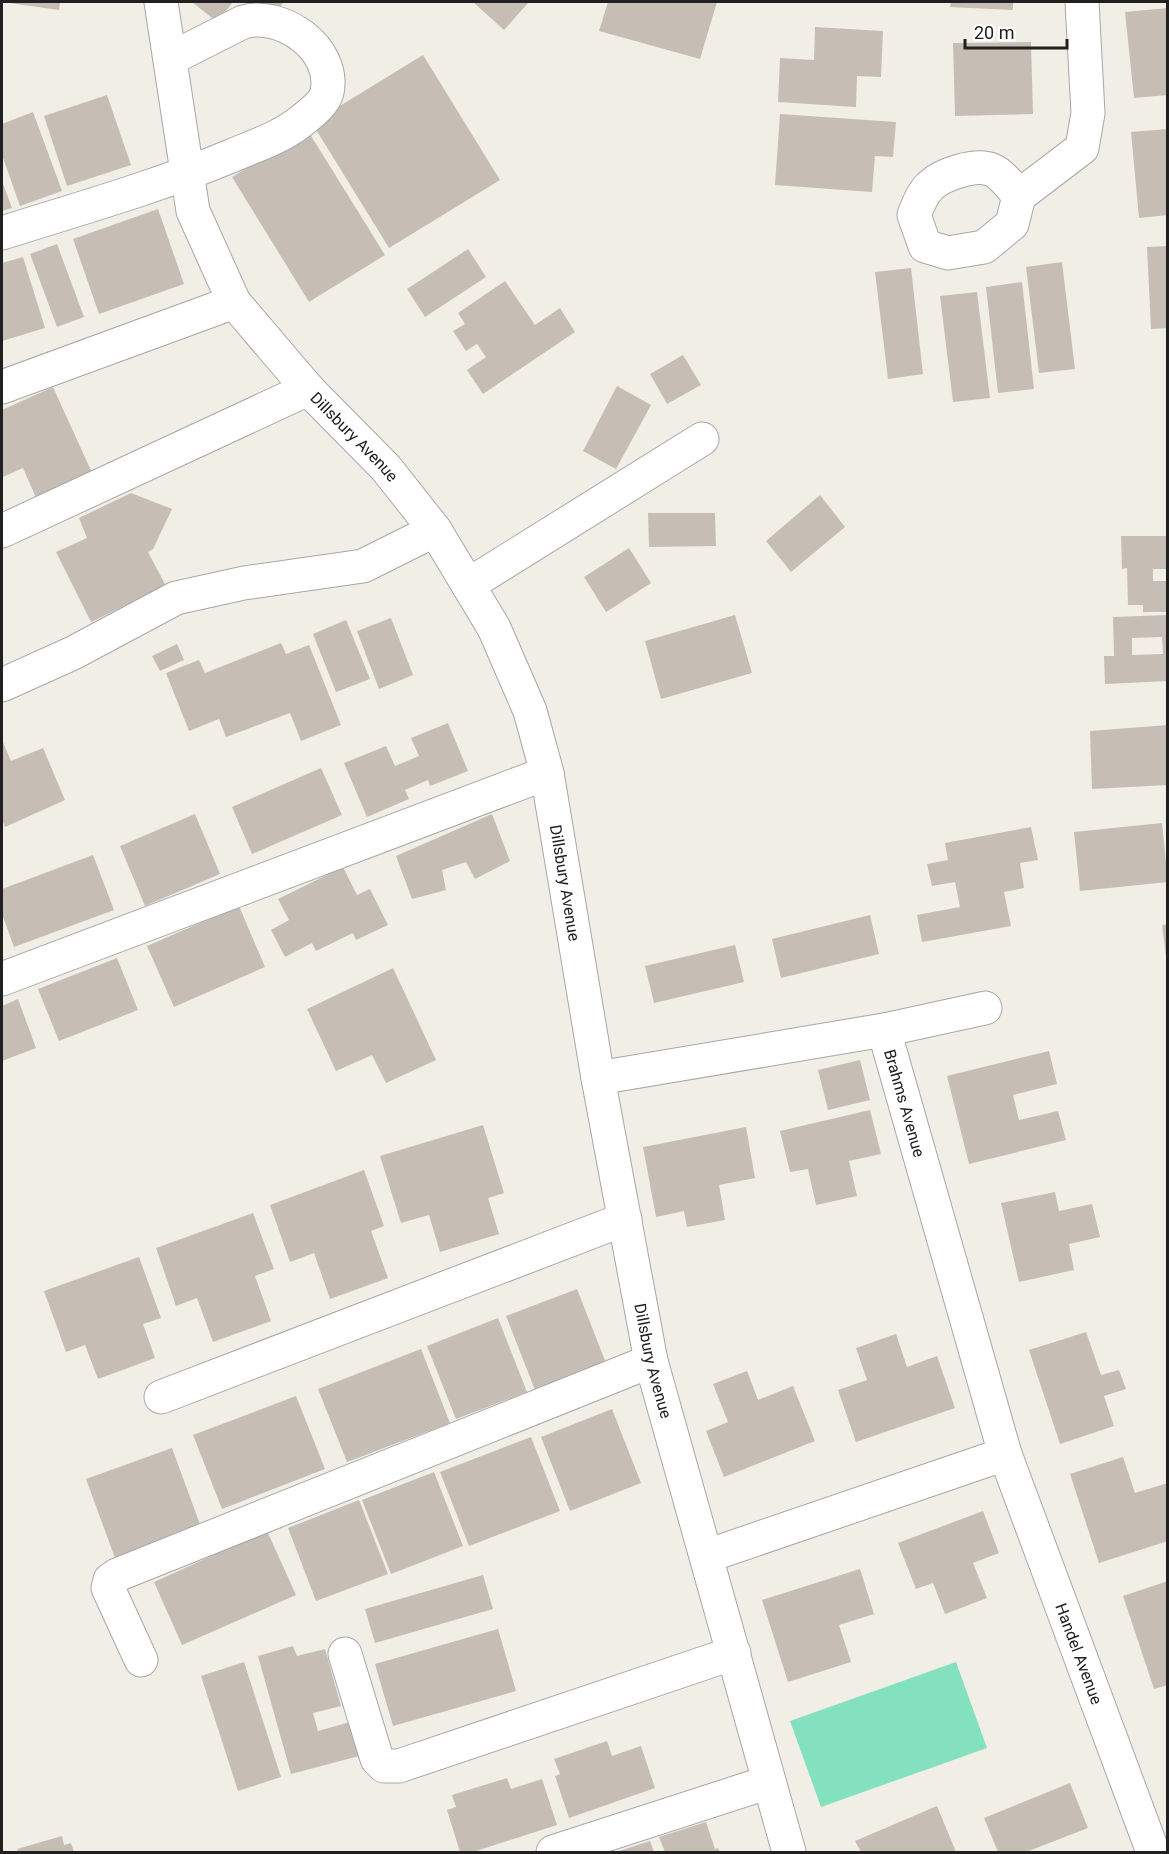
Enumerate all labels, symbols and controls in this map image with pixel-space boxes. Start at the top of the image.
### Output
scale bar [965,12,1067,50]
text: 20 m [974,22,1014,43]
street label: Dillsbury Avenue [306,388,402,485]
street label: Dillsbury Avenue [546,823,584,943]
street label: Brahms Avenue [880,1047,929,1159]
street label: Dillsbury Avenue [630,1302,676,1421]
street label: Handel Avenue [1051,1601,1106,1707]

